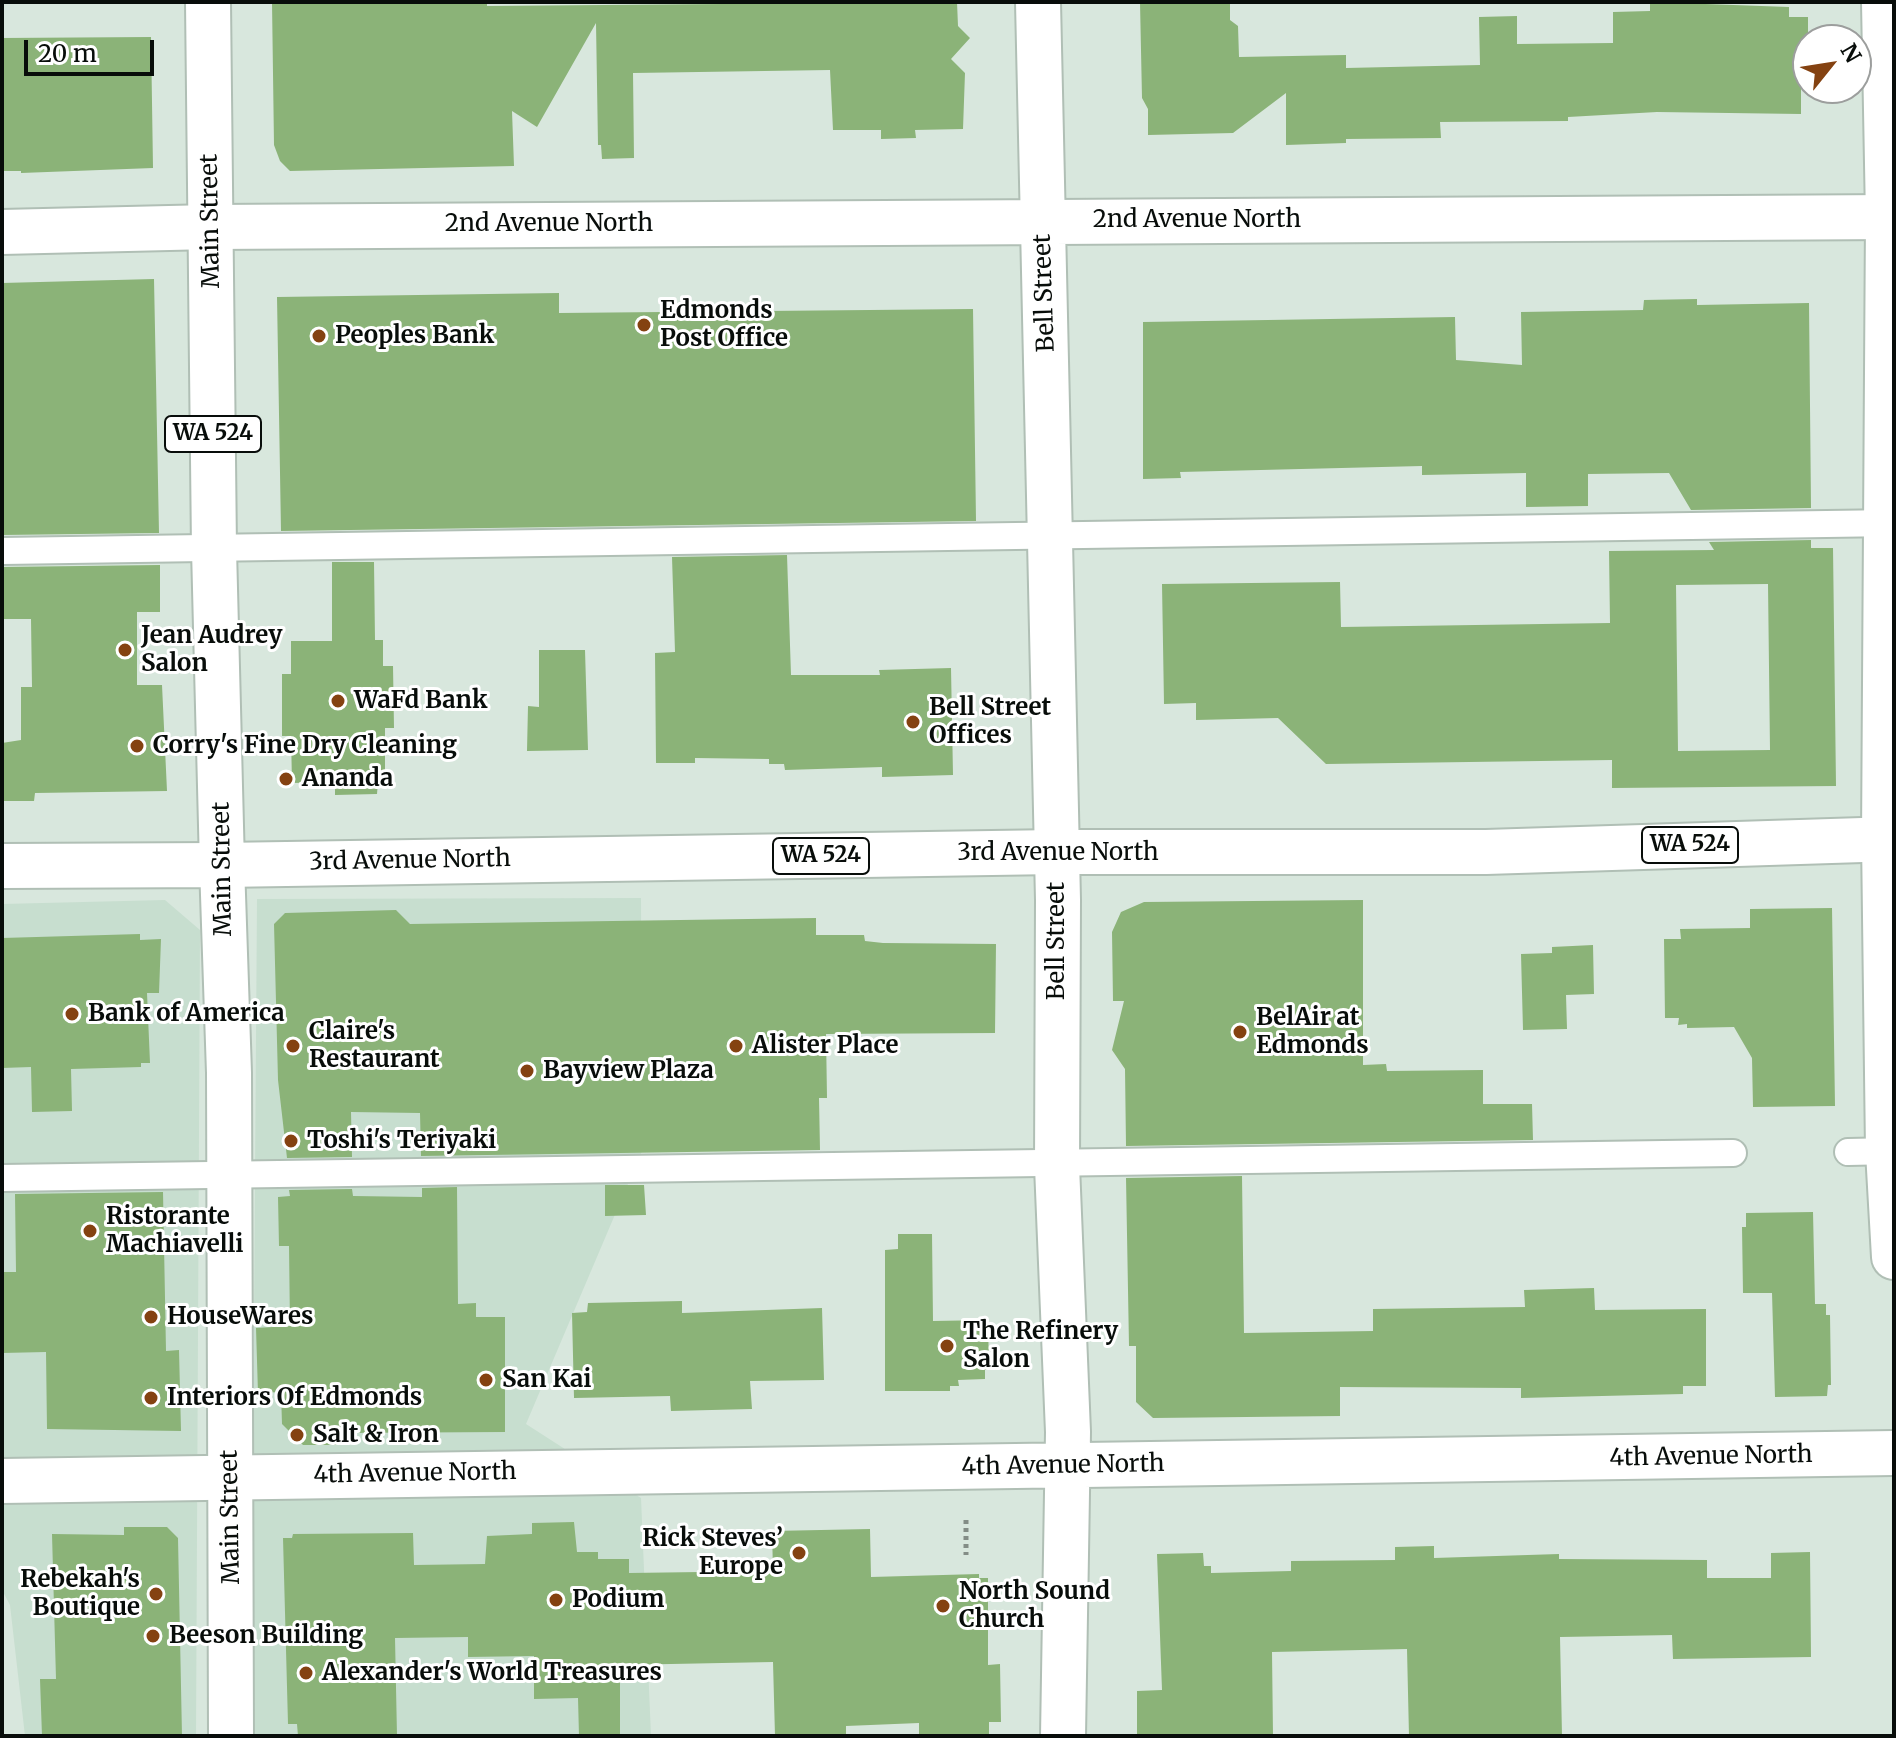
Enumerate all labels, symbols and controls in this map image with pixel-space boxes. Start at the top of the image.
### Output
scale bar [28,24,158,74]
north arrow [1792,24,1872,104]
text: 20 m [38,38,97,69]
text: N [1835,38,1868,68]
street label: Main Street [195,153,227,289]
street label: 2nd Avenue North [1093,206,1301,234]
street label: 2nd Avenue North [445,210,653,238]
street label: Bell Street [1029,233,1061,353]
place label: Edmonds Post Office [660,297,788,353]
marker: Edmonds Post Office [635,316,653,334]
place label: Peoples Bank [335,322,494,350]
marker: Peoples Bank [310,327,328,345]
road number: WA 524 [165,416,261,452]
place label: Jean Audrey Salon [141,622,283,678]
marker: Jean Audrey Salon [116,641,134,659]
place label: WaFd Bank [354,687,487,715]
marker: WaFd Bank [329,692,347,710]
place label: Bell Street Offices [929,694,1051,750]
marker: Bell Street Offices [904,713,922,731]
place label: Corry's Fine Dry Cleaning [153,732,457,760]
marker: Corry's Fine Dry Cleaning [128,737,146,755]
place label: Ananda [302,765,393,793]
marker: Ananda [277,770,295,788]
street label: Main Street [207,801,239,937]
road number: WA 524 [1642,827,1738,863]
road number: WA 524 [773,838,869,874]
street label: 3rd Avenue North [957,839,1159,867]
street label: 3rd Avenue North [309,845,511,877]
street label: Bell Street [1043,882,1071,1000]
place label: Bank of America [88,1000,285,1028]
place label: BelAir at Edmonds [1256,1004,1369,1060]
marker: Bank of America [63,1005,81,1023]
place label: Claire's Restaurant [309,1018,440,1074]
marker: BelAir at Edmonds [1231,1023,1249,1041]
place label: Alister Place [752,1032,899,1060]
marker: Claire's Restaurant [284,1037,302,1055]
marker: Alister Place [727,1037,745,1055]
place label: Bayview Plaza [543,1057,714,1085]
marker: Bayview Plaza [518,1062,536,1080]
place label: Toshi's Teriyaki [307,1127,496,1155]
marker: Toshi's Teriyaki [282,1132,300,1150]
place label: Ristorante Machiavelli [106,1203,243,1259]
marker: Ristorante Machiavelli [81,1222,99,1240]
place label: HouseWares [167,1303,313,1331]
marker: HouseWares [142,1308,160,1326]
place label: The Refinery Salon [963,1318,1118,1374]
marker: The Refinery Salon [938,1337,956,1355]
place label: San Kai [502,1366,592,1394]
marker: San Kai [477,1371,495,1389]
place label: Interiors Of Edmonds [167,1384,422,1412]
marker: Interiors Of Edmonds [142,1389,160,1407]
place label: Salt & Iron [313,1421,439,1449]
marker: Salt & Iron [288,1426,306,1444]
street label: 4th Avenue North [1609,1441,1813,1473]
street label: Main Street [215,1449,247,1585]
street label: 4th Avenue North [961,1450,1165,1482]
street label: 4th Avenue North [313,1458,517,1490]
place label: Rick Steves’ Europe [642,1525,783,1581]
marker: Rick Steves’ Europe [790,1544,808,1562]
place label: Rebekah's Boutique [20,1566,140,1622]
place label: North Sound Church [959,1578,1110,1634]
marker: Rebekah's Boutique [147,1585,165,1603]
place label: Podium [572,1586,664,1614]
marker: Podium [547,1591,565,1609]
marker: North Sound Church [934,1597,952,1615]
place label: Beeson Building [169,1622,363,1650]
marker: Beeson Building [144,1627,162,1645]
place label: Alexander's World Treasures [322,1659,662,1687]
marker: Alexander's World Treasures [297,1664,315,1682]

